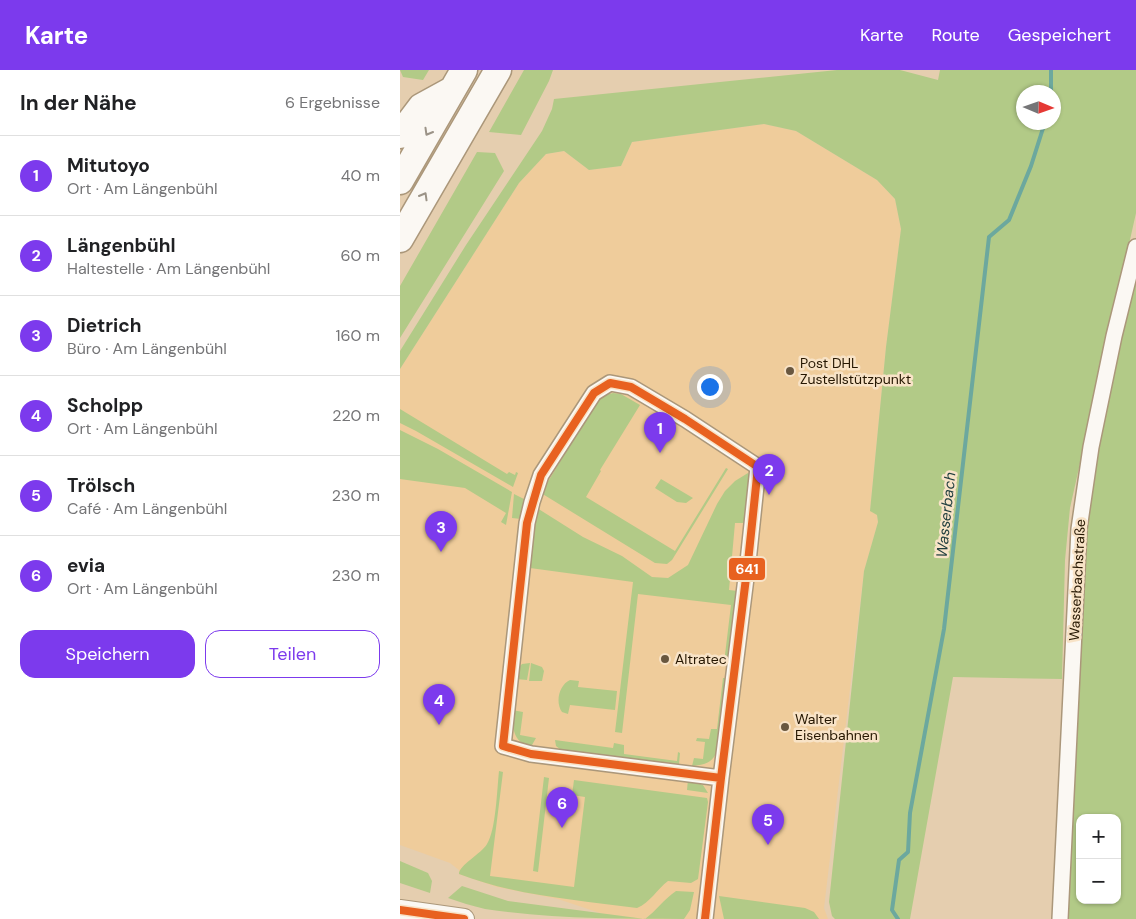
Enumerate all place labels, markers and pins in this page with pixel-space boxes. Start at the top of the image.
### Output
place label: Post DHL Zustellstützpunkt [800,354,911,388]
marker: Post DHL Zustellstützpunkt [784,365,796,377]
pin: 1 [644,412,676,453]
pin: 2 [753,454,785,495]
pin: 3 [425,511,457,552]
place label: Altratec [675,650,727,668]
marker: Altratec [659,653,671,665]
pin: 4 [423,684,455,725]
place label: Walter Eisenbahnen [795,710,878,744]
marker: Walter Eisenbahnen [779,721,791,733]
pin: 6 [546,787,578,828]
pin: 5 [752,804,784,845]

